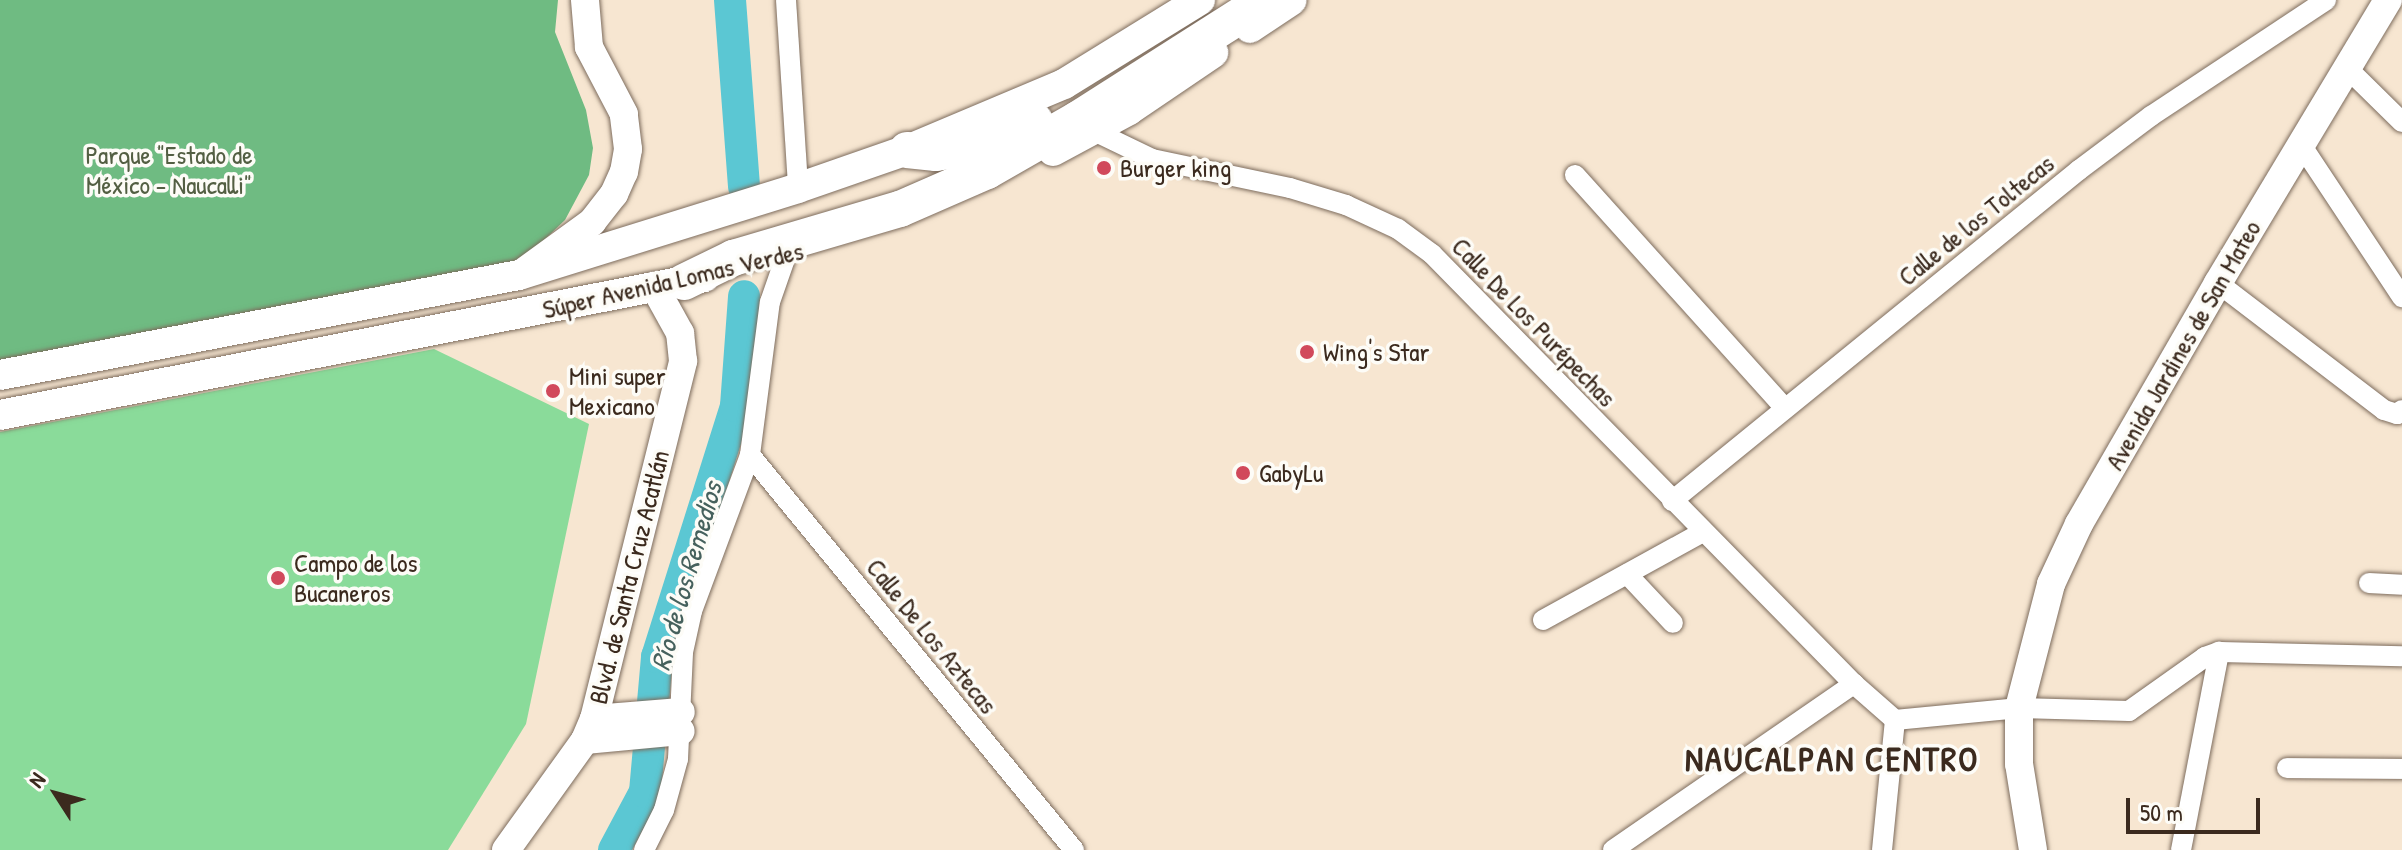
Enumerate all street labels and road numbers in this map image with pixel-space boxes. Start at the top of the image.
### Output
street label: Calle de los Toltecas [1892,148,2060,292]
street label: Avenida Jardines de San Mateo [2099,215,2267,475]
street label: Calle De Los Purépechas [1445,231,1623,413]
street label: Súper Avenida Lomas Verdes [540,235,806,325]
street label: Blvd. de Santa Cruz Acatlán [582,447,676,707]
street label: Calle De Los Aztecas [860,552,1004,720]

